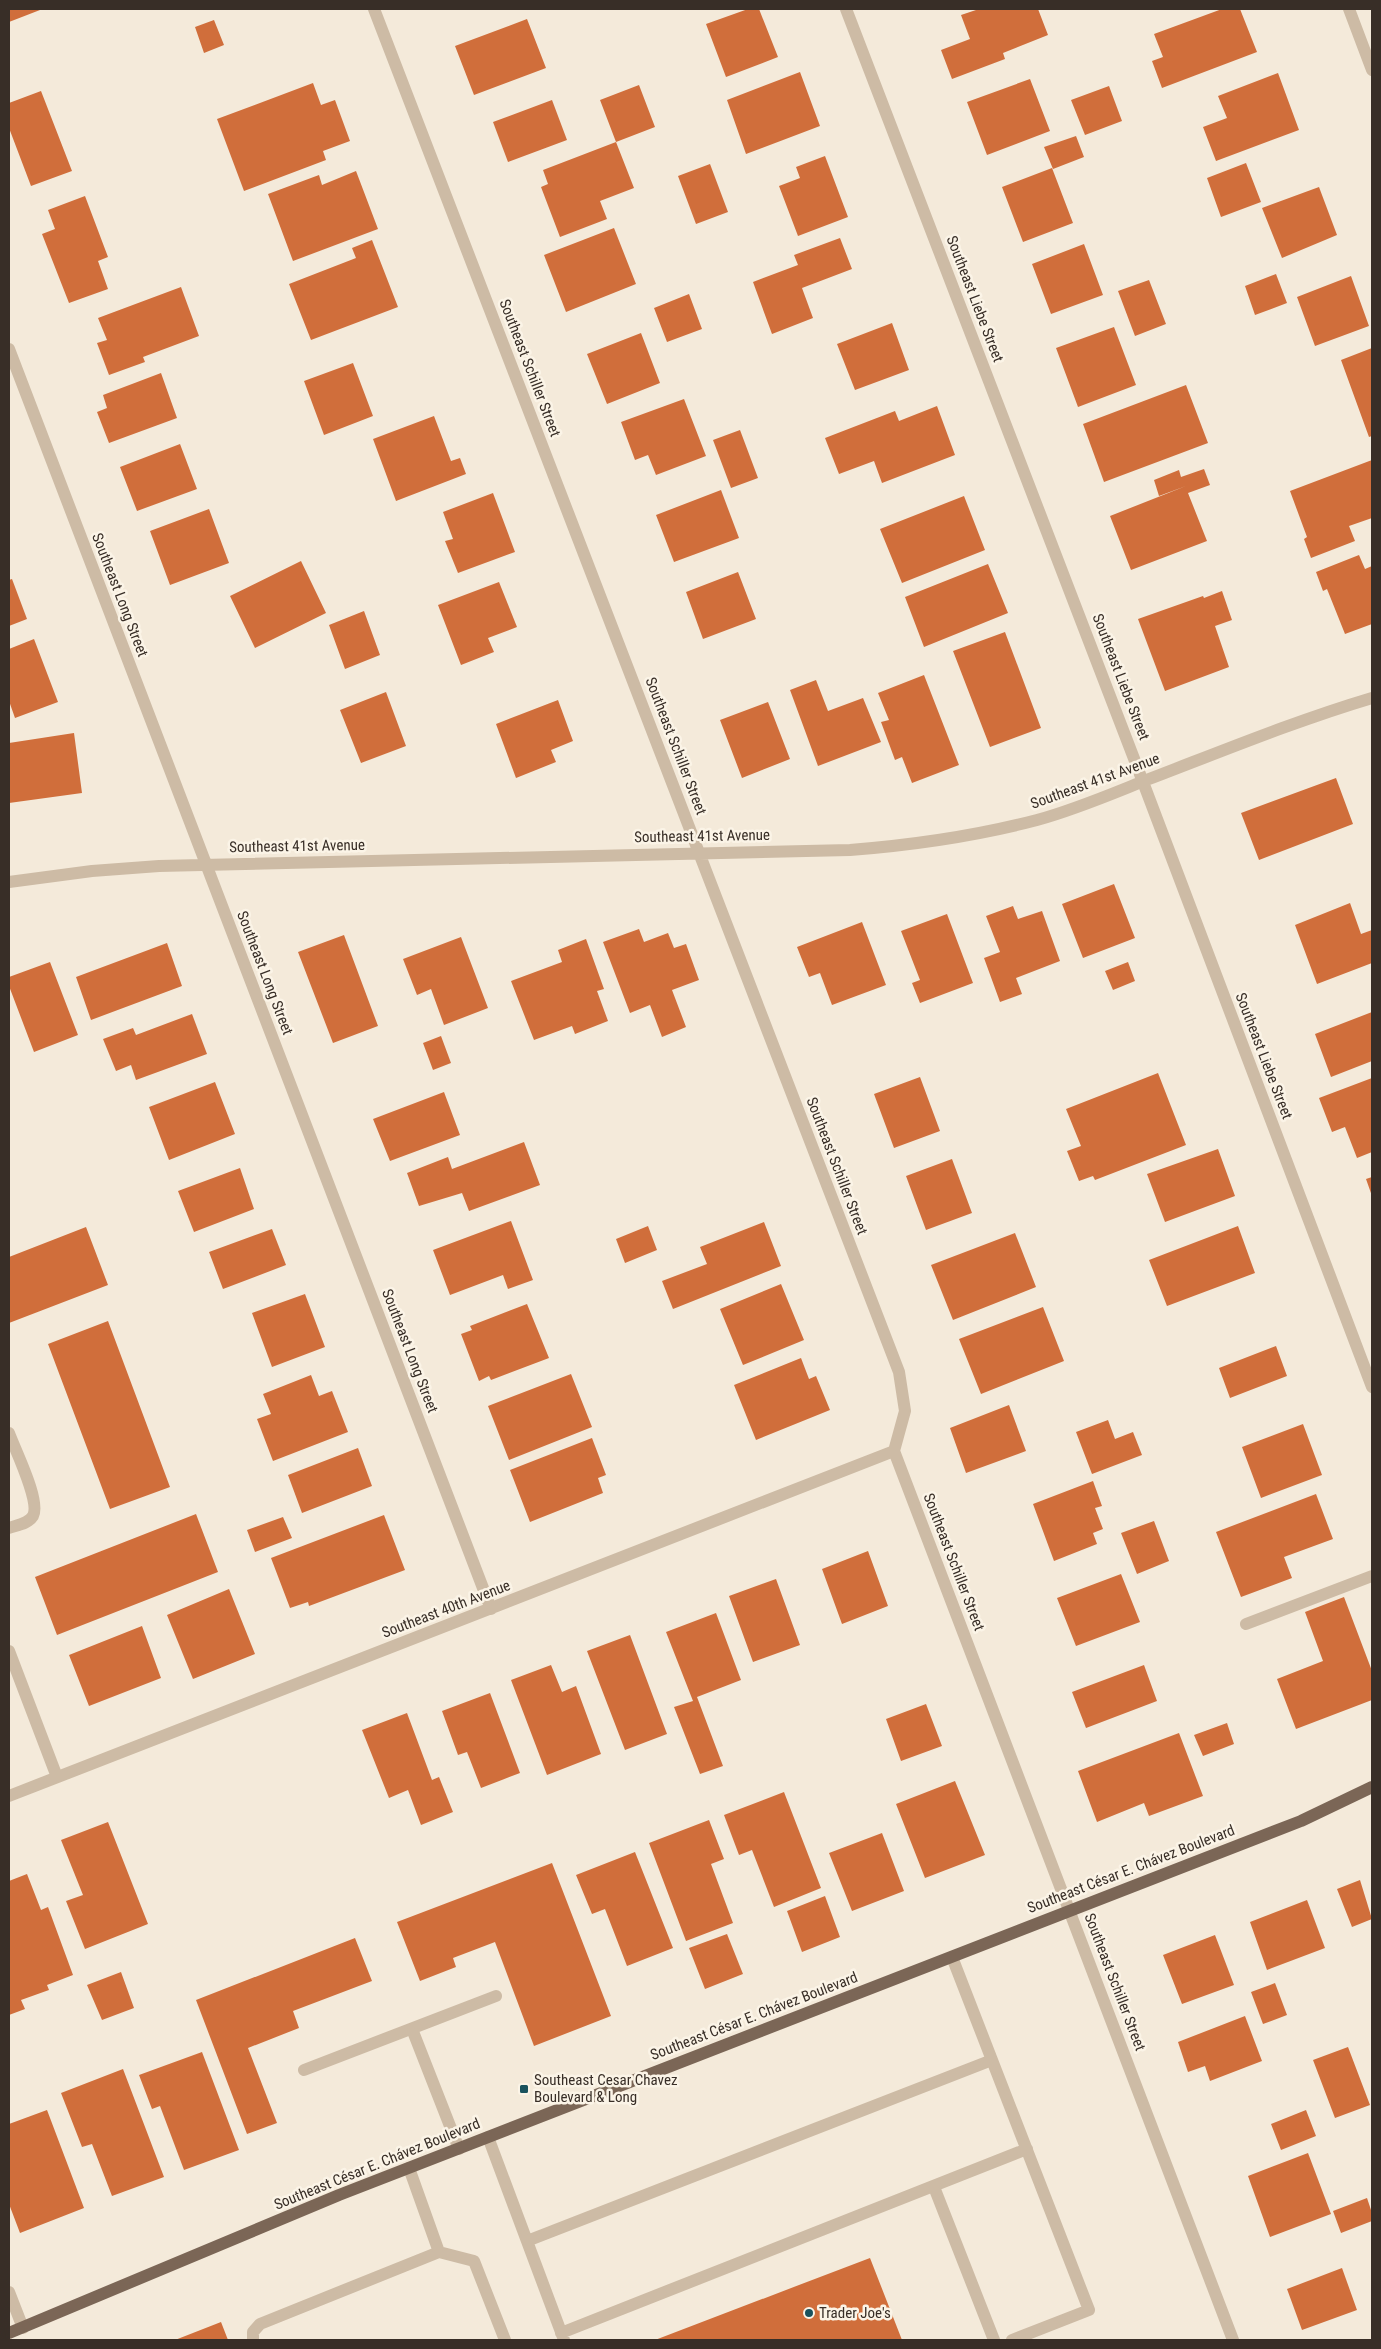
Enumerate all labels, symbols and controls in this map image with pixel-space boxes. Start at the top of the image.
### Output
street label: Southeast Liebe Street [943,233,1007,365]
street label: Southeast Schiller Street [495,297,565,439]
street label: Southeast Long Street [88,531,152,659]
street label: Southeast Liebe Street [1089,611,1153,743]
street label: Southeast Schiller Street [641,675,711,817]
street label: Southeast 41st Avenue [1028,749,1162,813]
street label: Southeast 41st Avenue [634,826,770,846]
street label: Southeast 41st Avenue [229,836,365,856]
street label: Southeast Long Street [233,909,297,1037]
street label: Southeast Liebe Street [1232,990,1296,1122]
street label: Southeast Schiller Street [802,1095,872,1237]
street label: Southeast Long Street [378,1287,442,1415]
street label: Southeast Schiller Street [919,1491,989,1633]
street label: Southeast 40th Avenue [379,1576,513,1642]
street label: Southeast César E. Chávez Boulevard [1025,1821,1237,1917]
street label: Southeast Schiller Street [1080,1911,1150,2053]
street label: Southeast César E. Chávez Boulevard [648,1968,860,2064]
place label: Southeast Cesar Chavez Boulevard & Long [534,2071,678,2106]
marker: Southeast Cesar Chavez Boulevard & Long [518,2083,530,2095]
street label: Southeast César E. Chávez Boulevard [271,2114,483,2214]
place label: Trader Joe's [819,2304,891,2322]
marker: Trader Joe's [803,2307,815,2319]

